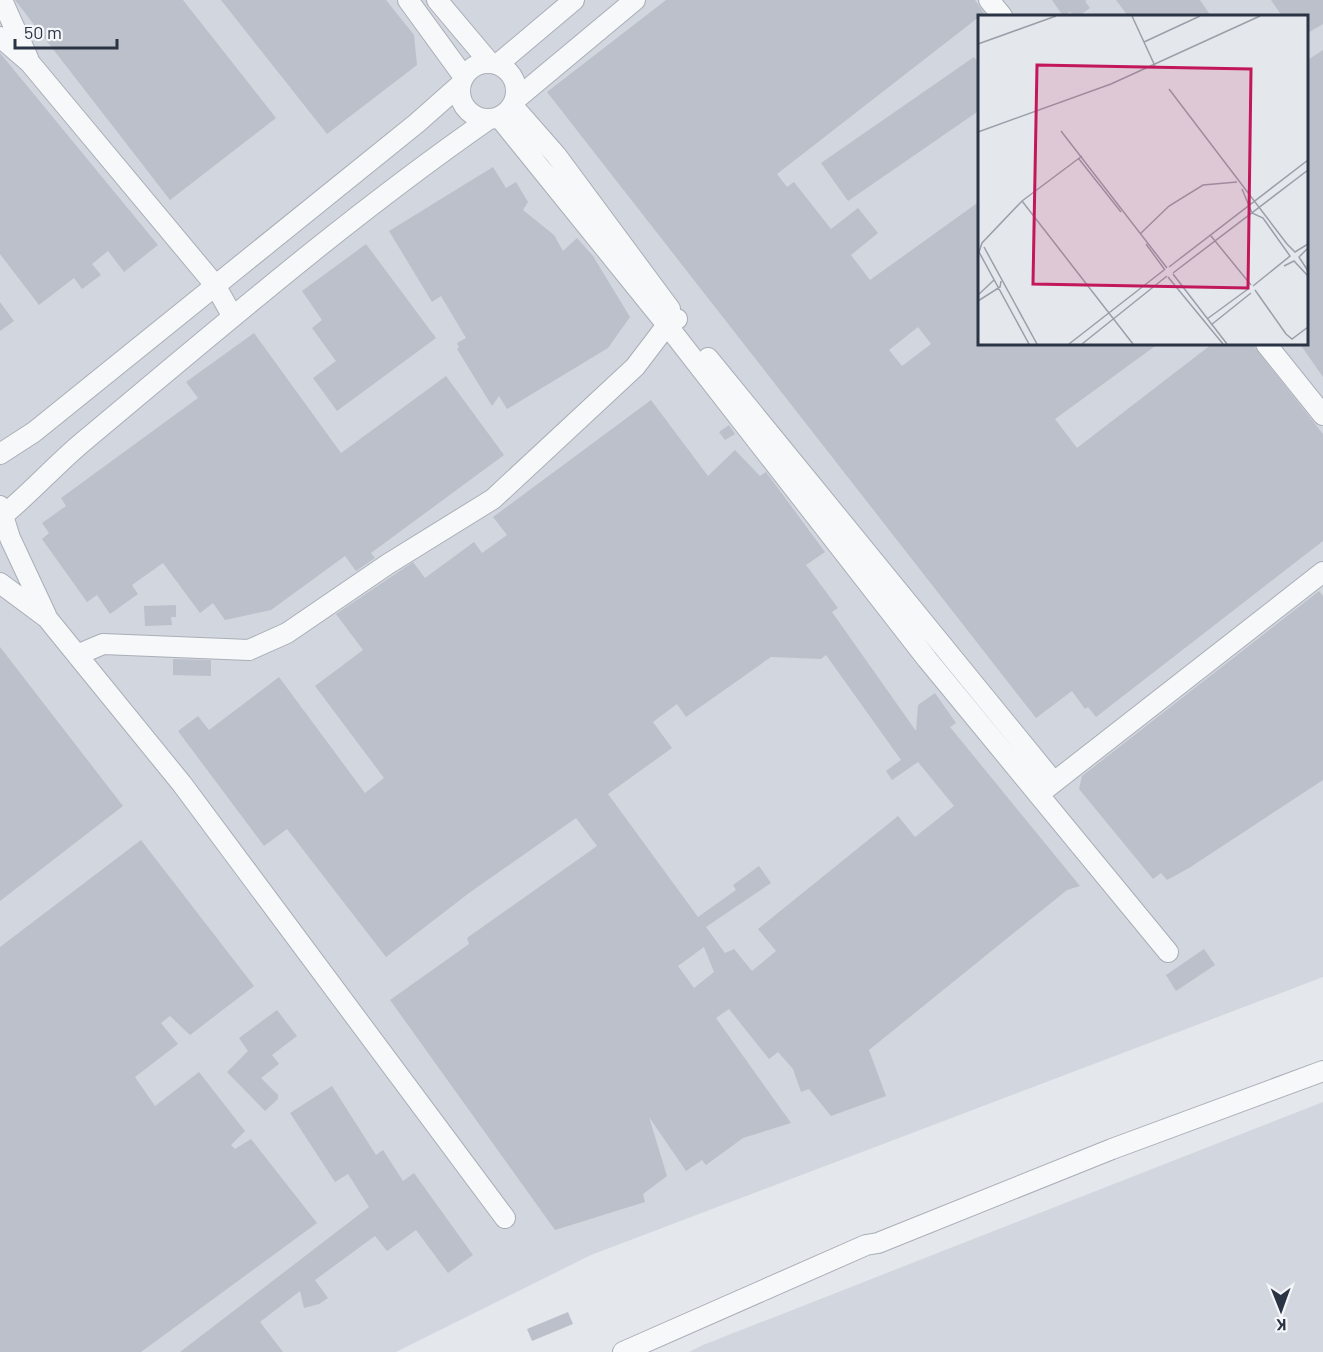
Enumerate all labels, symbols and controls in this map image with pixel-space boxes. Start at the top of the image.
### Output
scale bar [15,12,117,50]
inset map [978,15,1308,345]
text: 50 m [24,21,62,43]
north arrow [1251,1280,1311,1340]
text: K [1276,1316,1286,1335]

